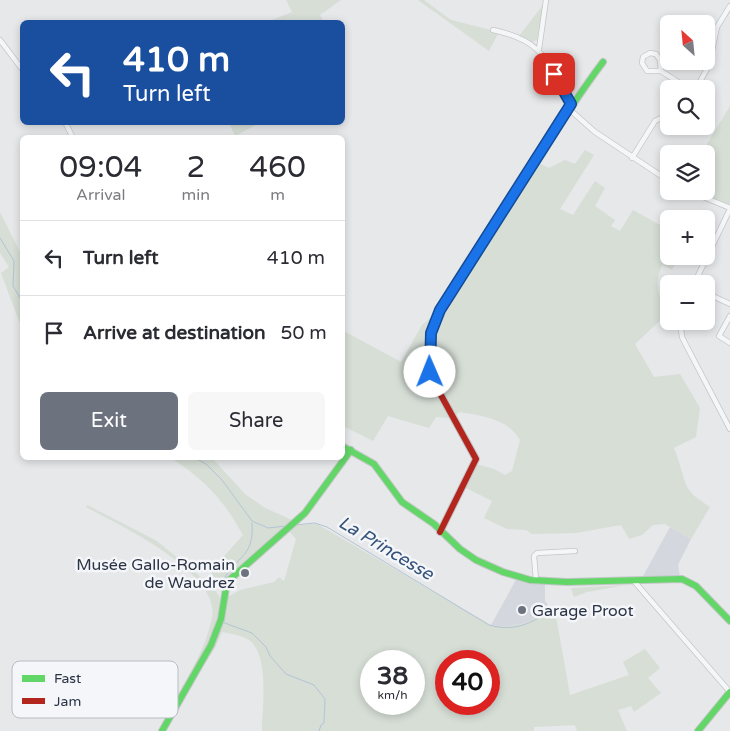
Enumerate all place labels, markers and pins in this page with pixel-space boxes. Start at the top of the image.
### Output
pin [533,53,575,95]
place label: Musée Gallo-Romain de Waudrez [76,555,235,593]
marker: Musée Gallo-Romain de Waudrez [239,567,251,579]
place label: Garage Proot [532,601,634,621]
marker: Garage Proot [516,604,528,616]

